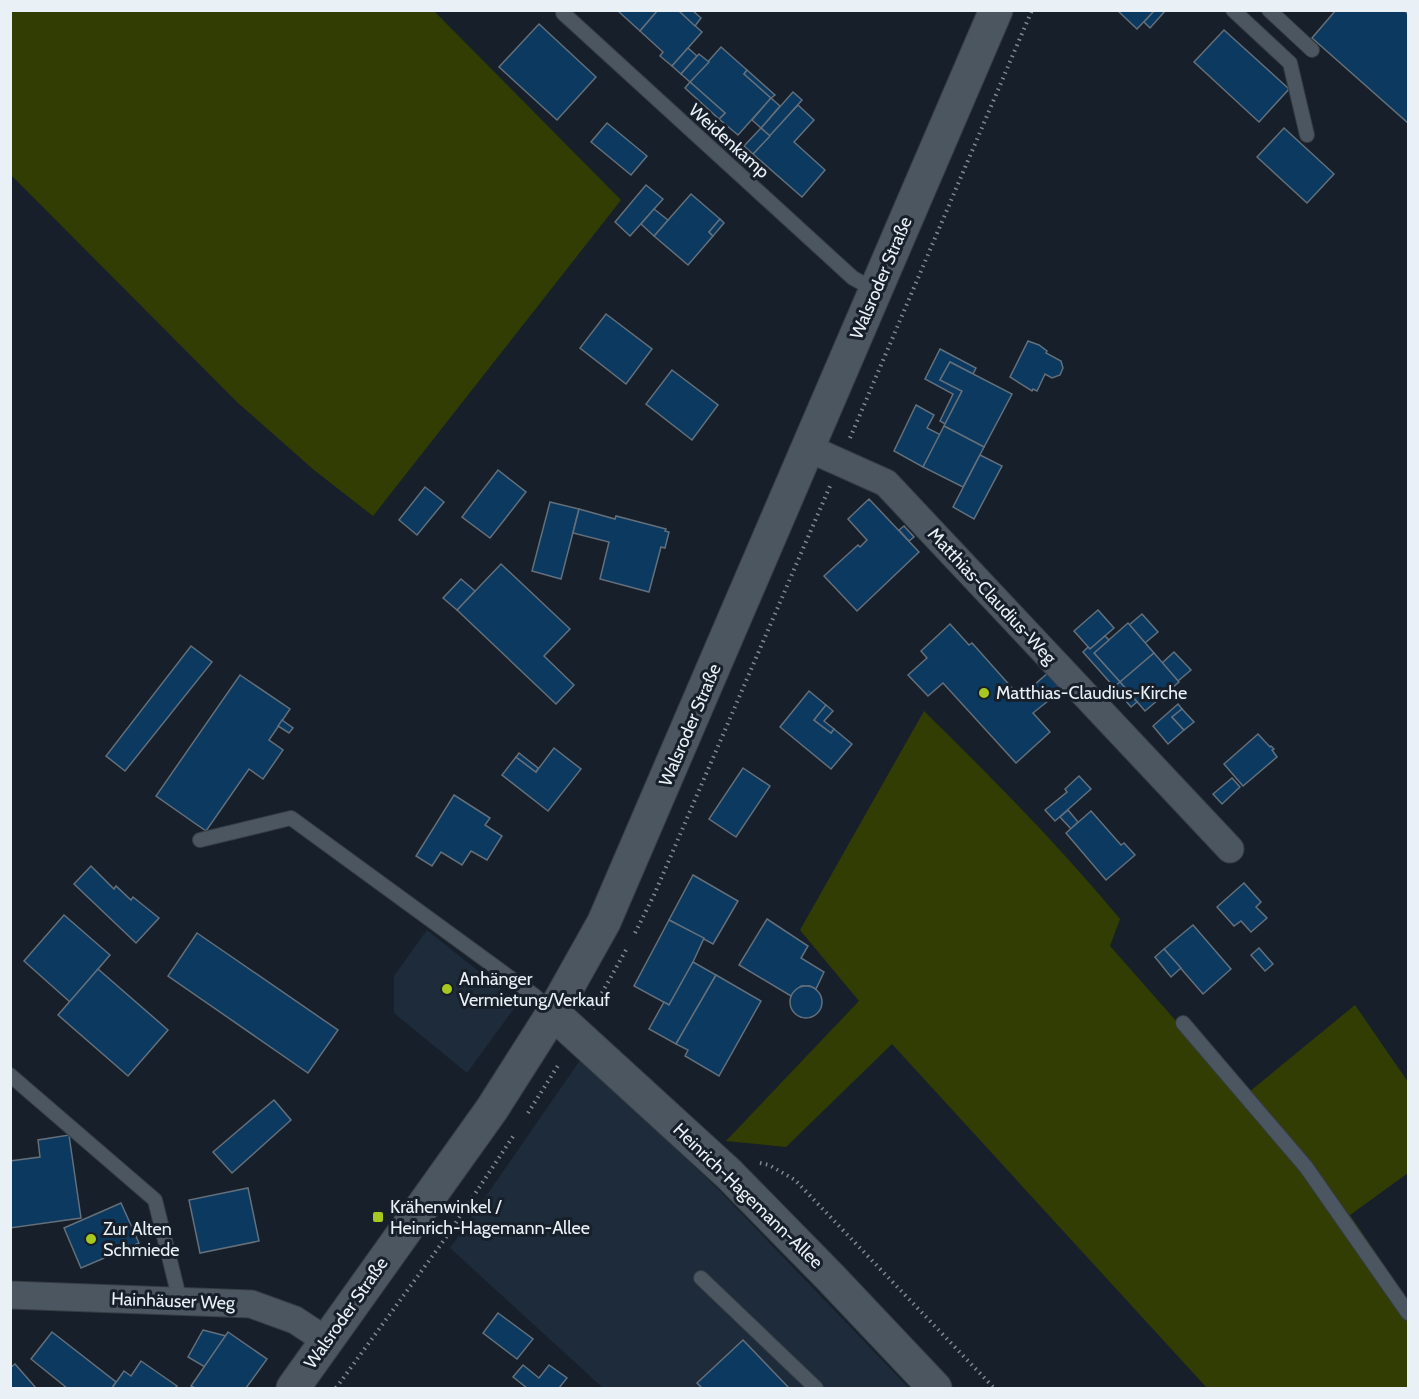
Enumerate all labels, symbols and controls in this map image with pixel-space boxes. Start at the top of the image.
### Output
street label: Weidenkamp [684,99,774,183]
street label: Walsroder Straße [845,213,917,343]
street label: Matthias-Claudius-Weg [923,523,1062,670]
street label: Walsroder Straße [654,660,726,790]
place label: Matthias-Claudius-Kirche [996,682,1187,704]
marker: Matthias-Claudius-Kirche [977,686,991,700]
place label: Anhänger Vermietung/Verkauf [459,968,610,1011]
marker: Anhänger Vermietung/Verkauf [440,982,454,996]
street label: Heinrich-Hagemann-Allee [668,1119,828,1273]
place label: Krähenwinkel / Heinrich-Hagemann-Allee [390,1196,590,1239]
marker: Krähenwinkel / Heinrich-Hagemann-Allee [371,1210,385,1224]
place label: Zur Alten Schmiede [103,1218,179,1261]
marker: Zur Alten Schmiede [84,1232,98,1246]
street label: Walsroder Straße [299,1253,393,1373]
street label: Hainhäuser Weg [111,1288,236,1314]

